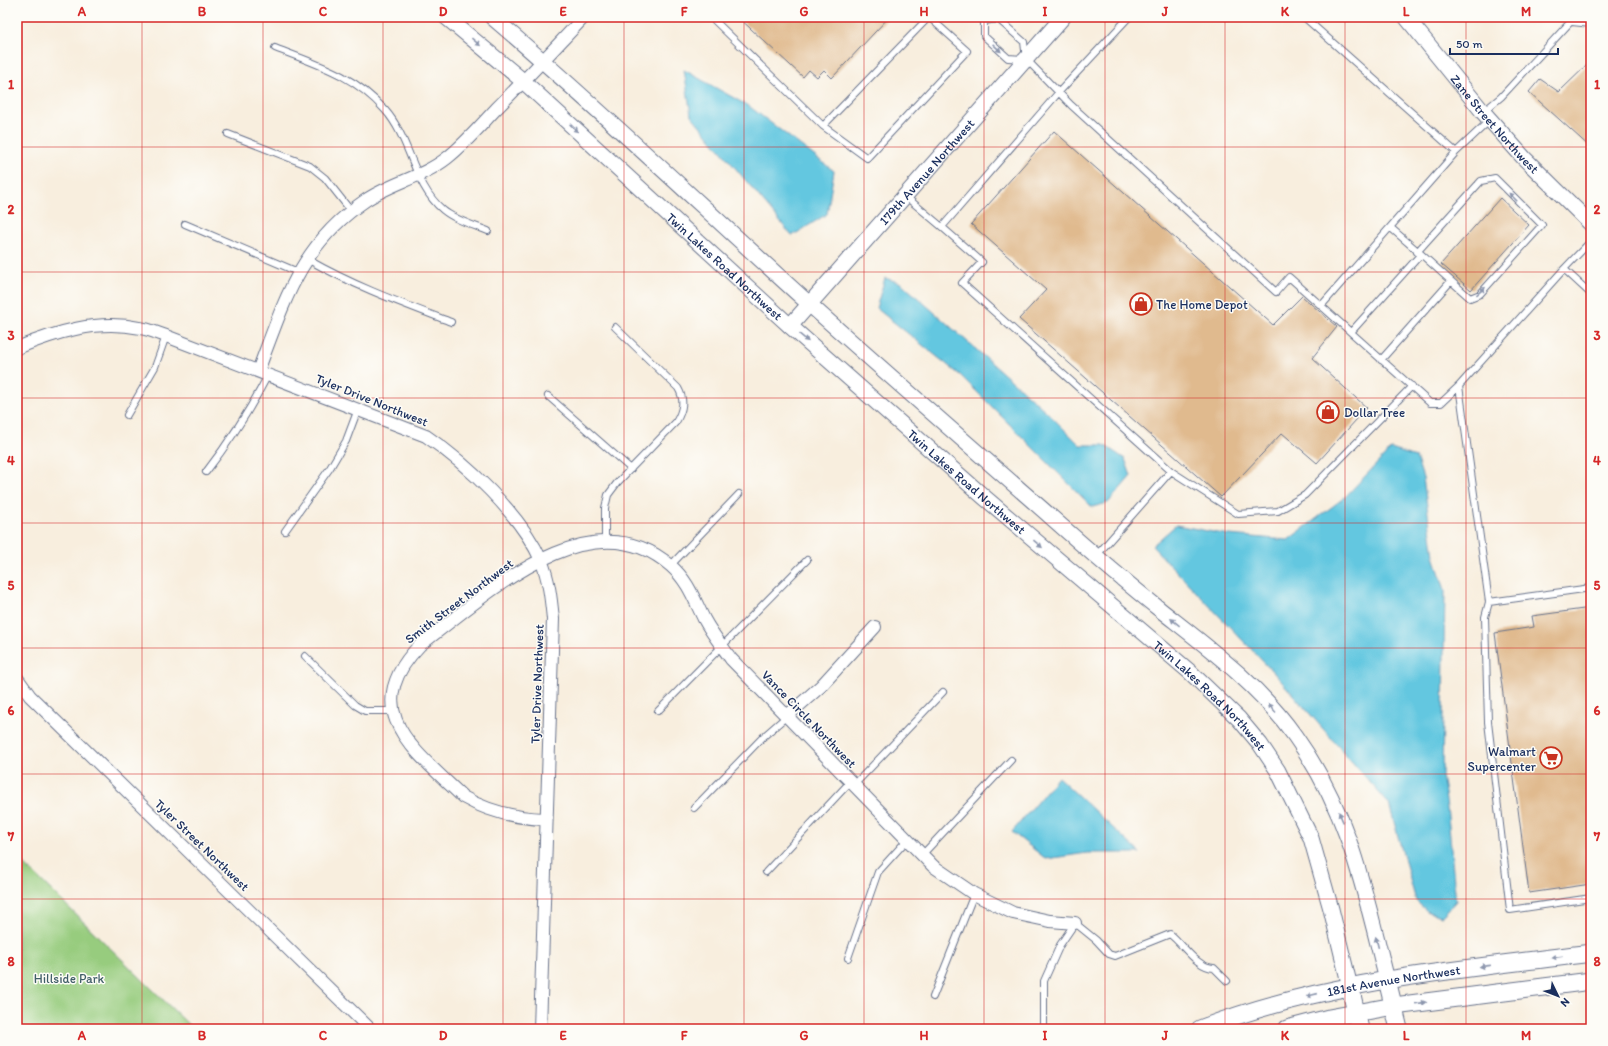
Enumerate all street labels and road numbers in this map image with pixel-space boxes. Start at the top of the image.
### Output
street label: Zane Street Northwest [1448,71,1542,176]
street label: 179th Avenue Northwest [876,116,977,228]
street label: Twin Lakes Road Northwest [664,209,786,323]
street label: Tyler Drive Northwest [314,371,430,429]
street label: Twin Lakes Road Northwest [905,426,1029,537]
street label: Smith Street Northwest [402,555,516,647]
street label: Tyler Drive Northwest [527,624,547,744]
street label: Twin Lakes Road Northwest [1151,637,1270,753]
street label: Vance Circle Northwest [759,667,860,771]
street label: Tyler Street Northwest [152,796,252,894]
street label: 181st Avenue Northwest [1325,962,1461,999]

